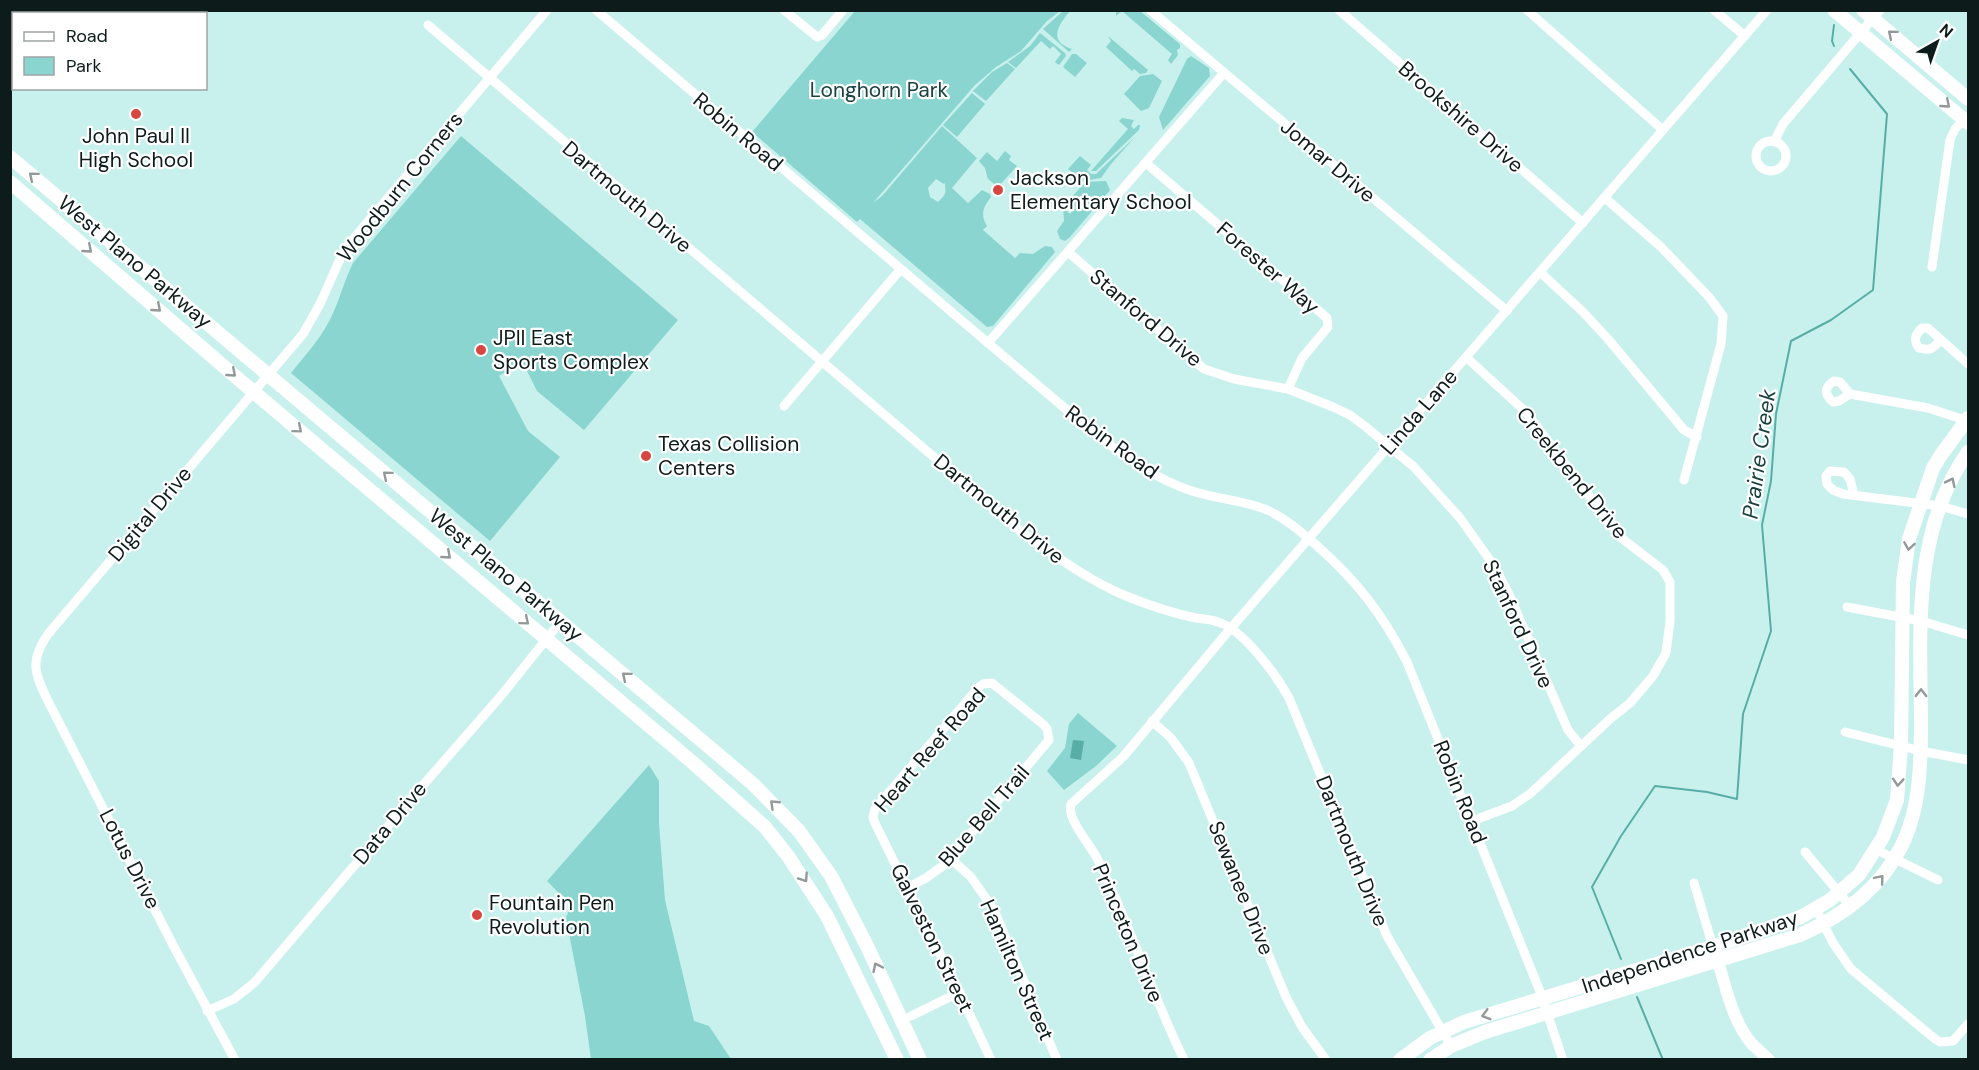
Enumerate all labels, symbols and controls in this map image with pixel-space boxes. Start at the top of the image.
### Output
legend [12,12,207,90]
north arrow [1907,12,1967,72]
text: N [1935,19,1958,43]
text: Road [66,24,108,48]
one-way arrow [1887,30,1898,41]
text: Park [66,54,102,78]
street label: Brookshire Drive [1392,55,1530,179]
park label: Longhorn Park [810,76,949,104]
street label: Robin Road [687,86,789,178]
one-way arrow [1939,97,1950,108]
street label: Woodburn Corners [331,106,469,268]
marker: John Paul II High School [129,107,143,121]
street label: Jomar Drive [1274,113,1382,209]
place label: John Paul II High School [79,122,193,174]
street label: Dartmouth Drive [556,135,698,259]
place label: Jackson Elementary School [1010,164,1192,216]
one-way arrow [29,172,40,183]
marker: Jackson Elementary School [991,183,1005,197]
street label: West Plano Parkway [52,189,218,335]
street label: Forester Way [1211,215,1326,321]
one-way arrow [81,242,92,253]
street label: Stanford Drive [1084,263,1208,373]
one-way arrow [150,301,161,312]
place label: JPII East Sports Complex [493,324,649,376]
marker: JPII East Sports Complex [474,343,488,357]
street label: Linda Lane [1374,363,1464,461]
one-way arrow [225,366,236,377]
water label: Prairie Creek [1736,387,1783,521]
street label: Robin Road [1060,399,1164,485]
street label: Creekbend Drive [1510,401,1634,545]
one-way arrow [291,422,302,433]
place label: Texas Collision Centers [658,430,799,482]
street label: Dartmouth Drive [928,448,1070,570]
marker: Texas Collision Centers [639,449,653,463]
street label: Digital Drive [102,461,198,567]
one-way arrow [383,472,394,483]
one-way arrow [1944,477,1956,488]
street label: West Plano Parkway [423,502,589,648]
one-way arrow [1903,541,1915,550]
one-way arrow [440,548,451,559]
street label: Stanford Drive [1476,555,1560,693]
one-way arrow [518,614,529,625]
one-way arrow [622,673,633,684]
street label: Heart Reef Road [868,682,992,818]
one-way arrow [1915,689,1927,698]
street label: Robin Road [1427,736,1493,848]
street label: Blue Bell Trail [932,759,1036,873]
street label: Dartmouth Drive [1309,771,1395,931]
street label: Data Drive [347,775,433,871]
one-way arrow [1892,778,1905,787]
one-way arrow [770,800,781,811]
street label: Lotus Drive [93,804,167,914]
street label: Sewanee Drive [1201,817,1281,959]
street label: Galveston Street [884,859,980,1017]
street label: Princeton Drive [1086,859,1170,1007]
one-way arrow [797,872,808,883]
one-way arrow [1873,875,1884,886]
place label: Fountain Pen Revolution [489,889,614,941]
street label: Hamilton Street [973,895,1061,1045]
street label: Independence Parkway [1578,904,1802,1000]
marker: Fountain Pen Revolution [470,908,484,922]
one-way arrow [873,963,885,974]
one-way arrow [1481,1008,1492,1020]

